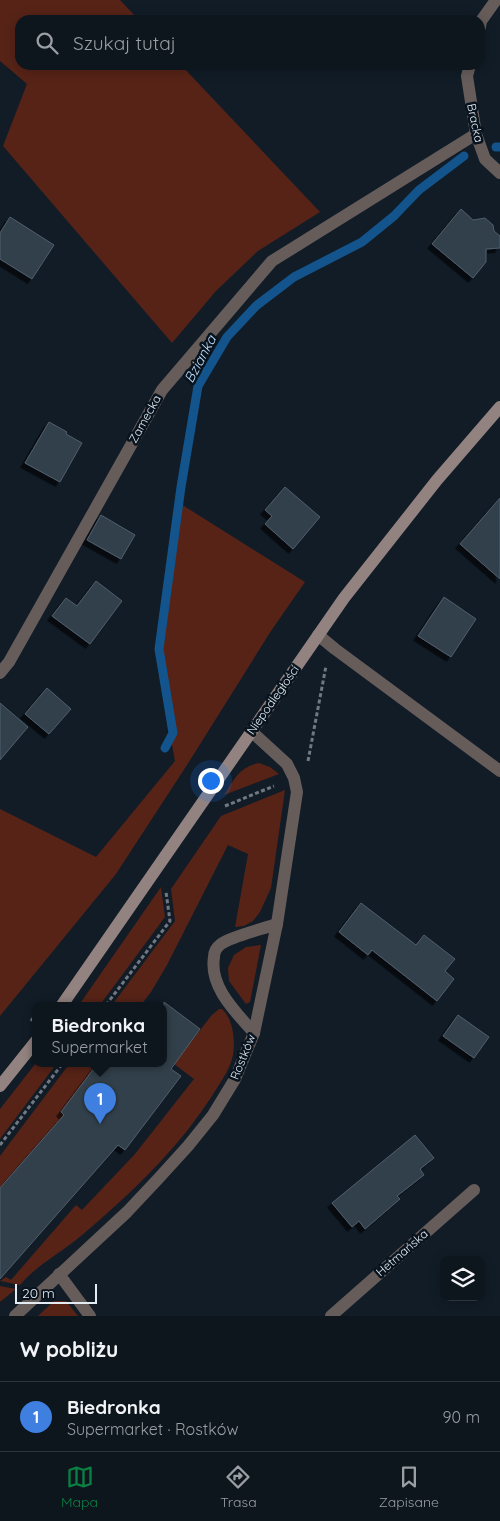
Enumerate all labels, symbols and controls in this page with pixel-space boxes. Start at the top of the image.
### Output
search box [15,15,485,70]
icon: search [33,29,61,57]
text: Szukaj tutaj [73,31,176,55]
street label: Bracka [464,102,487,144]
water label: Bzianka [180,331,221,386]
street label: Zamecka [125,392,164,445]
street label: Niepodległości [243,662,302,737]
your location [198,768,224,794]
popup [32,1002,167,1067]
text: Biedronka [51,1013,145,1037]
street label: Rostków [227,1032,258,1082]
text: Supermarket [51,1037,148,1057]
pin: 1 [84,1083,116,1124]
street label: Hetmańska [373,1226,431,1279]
map controls [440,1256,485,1301]
button: layers [440,1256,485,1301]
scale bar [15,1281,98,1304]
text: 20 m [22,1284,55,1302]
text: W pobliżu [20,1336,118,1362]
text: Biedronka [67,1395,161,1419]
text: 1 [33,1407,39,1427]
text: 90 m [443,1407,480,1427]
text: Supermarket · Rostków [67,1419,238,1439]
tab: Mapa [61,1463,98,1511]
tab: Trasa [220,1463,257,1511]
tab: Zapisane [379,1463,439,1511]

